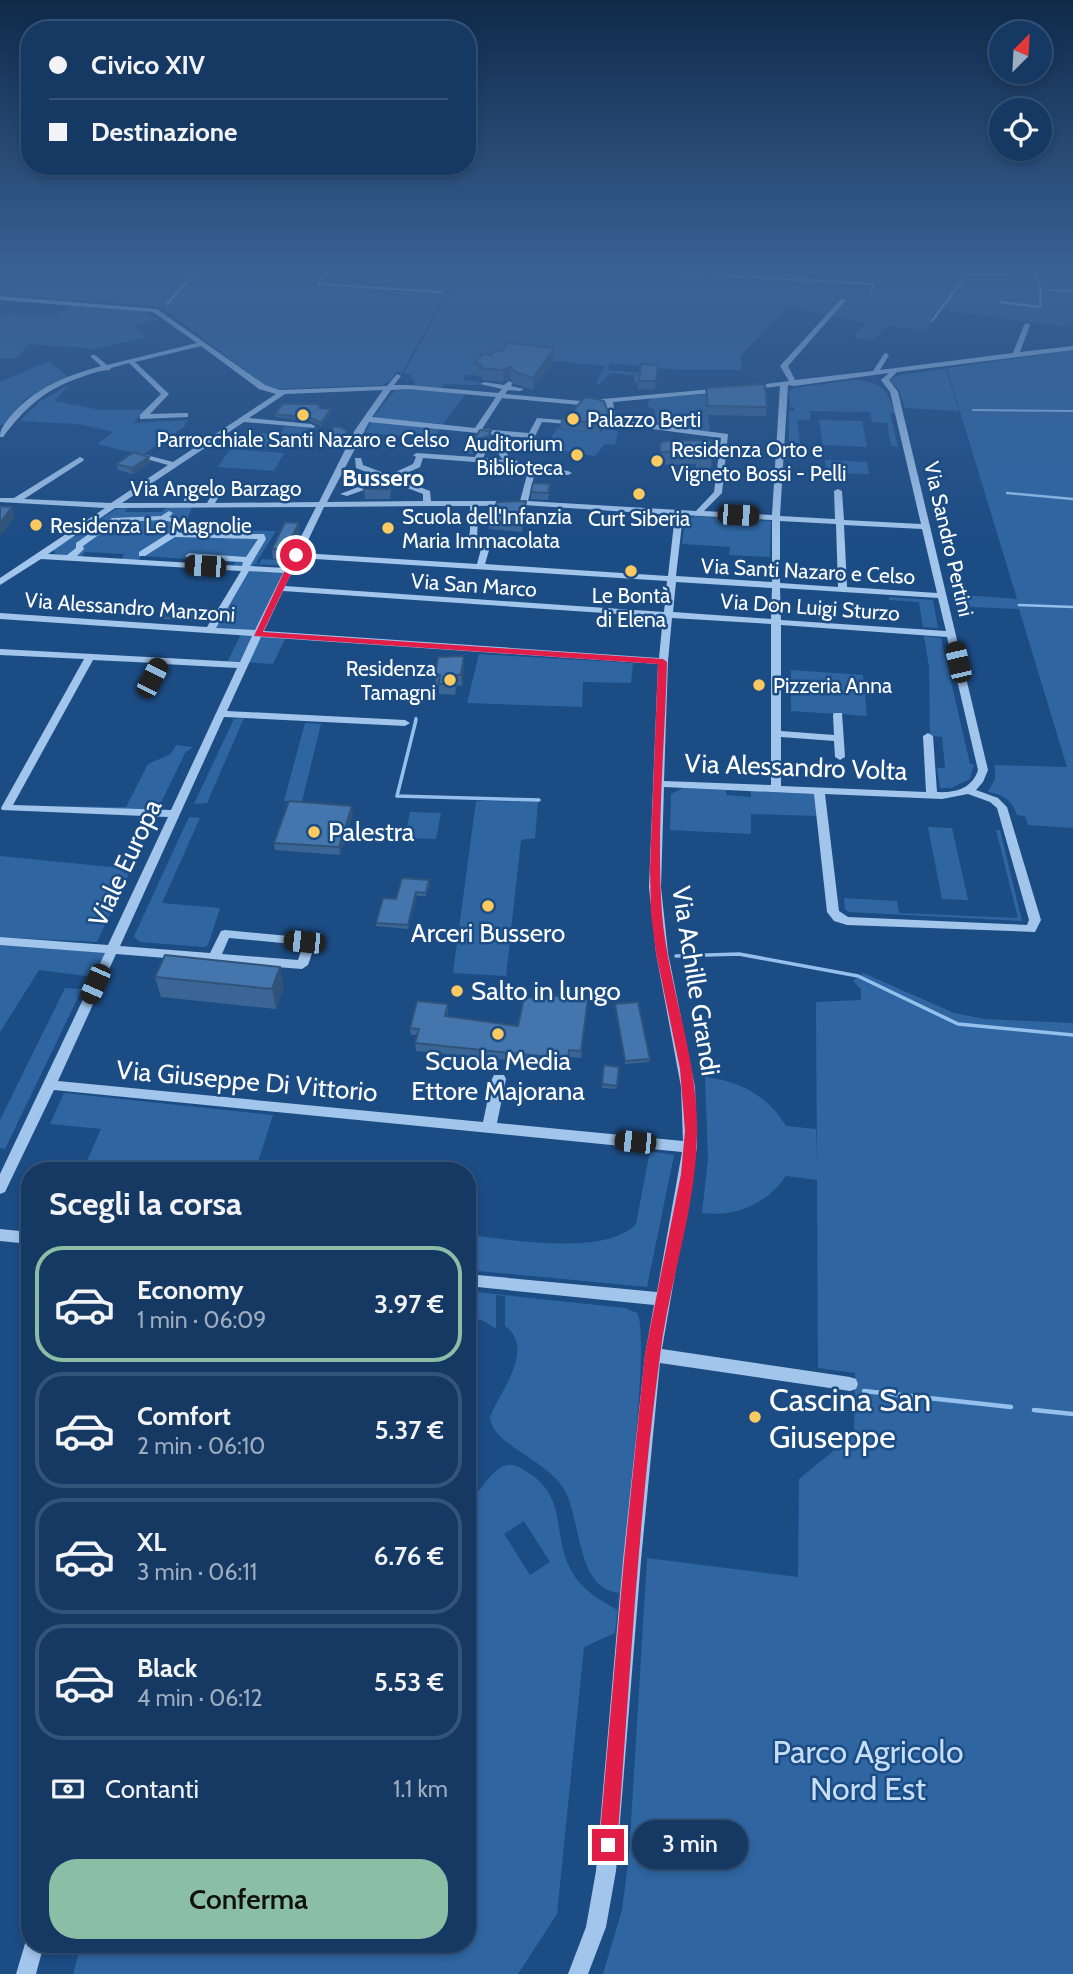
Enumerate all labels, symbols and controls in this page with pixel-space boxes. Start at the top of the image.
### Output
north arrow [989,21,1052,84]
map controls [989,21,1052,161]
text: Civico XIV [91,49,205,81]
button: locate [989,98,1052,161]
text: Destinazione [91,116,238,148]
marker: Parrocchiale Santi Nazaro e Celso [295,407,311,423]
place label: Palazzo Berti [587,407,701,432]
marker: Palazzo Berti [565,411,581,427]
place label: Parrocchiale Santi Nazaro e Celso [156,427,450,452]
place label: Auditorium Biblioteca [464,431,563,480]
place label: Residenza Orto e Vigneto Bossi - Pelli [671,437,847,486]
marker: Auditorium Biblioteca [569,447,585,463]
marker: Residenza Orto e Vigneto Bossi - Pelli [649,453,665,469]
street label: Via Sandro Pertini [919,459,979,619]
district label: Bussero [342,463,424,492]
street label: Via Angelo Barzago [130,476,302,501]
marker: Curt Siberia [631,486,647,502]
car [717,503,760,527]
place label: Scuola dell'Infanzia Maria Immacolata [402,504,572,553]
place label: Curt Siberia [588,506,690,531]
place label: Residenza Le Magnolie [50,513,252,538]
marker: Residenza Le Magnolie [28,517,44,533]
marker: Scuola dell'Infanzia Maria Immacolata [380,520,396,536]
route start [280,539,312,571]
street label: Via Santi Nazaro e Celso [700,553,916,589]
car [184,554,227,578]
marker: Le Bontà di Elena [623,563,639,579]
street label: Via San Marco [410,568,538,602]
place label: Le Bontà di Elena [592,583,670,632]
street label: Via Alessandro Manzoni [24,587,236,627]
street label: Via Don Luigi Sturzo [719,588,901,626]
car [944,639,973,685]
car [134,655,171,701]
place label: Residenza Tamagni [346,656,436,705]
marker: Residenza Tamagni [442,672,458,688]
place label: Pizzeria Anna [773,673,892,698]
marker: Pizzeria Anna [751,677,767,693]
street label: Via Alessandro Volta [684,747,908,787]
street label: Viale Europa [82,794,169,932]
place label: Palestra [328,816,415,848]
marker: Palestra [306,824,322,840]
street label: Via Achille Grandi [665,884,727,1078]
marker: Arceri Bussero [480,898,496,914]
place label: Arceri Bussero [411,917,565,949]
car [283,929,326,955]
car [77,961,114,1007]
place label: Salto in lungo [471,975,621,1007]
marker: Salto in lungo [449,983,465,999]
marker: Scuola Media Ettore Majorana [490,1026,506,1042]
place label: Scuola Media Ettore Majorana [411,1045,585,1107]
street label: Via Giuseppe Di Vittorio [115,1054,379,1108]
car [614,1129,657,1155]
text: Scegli la corsa [49,1184,242,1223]
icon: car [53,1273,116,1336]
text: Economy [137,1274,243,1306]
text: 3.97 € [374,1288,444,1320]
text: 1 min · 06:09 [137,1306,266,1334]
place label: Cascina San Giuseppe [769,1380,931,1456]
icon: car [53,1399,116,1462]
text: Comfort [137,1400,231,1432]
marker: Cascina San Giuseppe [747,1409,763,1425]
text: 5.37 € [375,1414,444,1446]
text: 2 min · 06:10 [137,1432,265,1460]
icon: car [53,1525,116,1588]
text: XL [137,1526,166,1558]
text: 6.76 € [374,1540,444,1572]
text: 3 min · 06:11 [137,1558,257,1586]
icon: car [53,1651,116,1714]
text: Black [137,1652,197,1684]
text: 5.53 € [374,1666,444,1698]
text: 4 min · 06:12 [137,1684,263,1712]
park label: Parco Agricolo Nord Est [772,1732,964,1808]
icon: cash [49,1770,87,1808]
text: Contanti [105,1773,199,1805]
text: 1.1 km [393,1775,448,1803]
callout: 3 min [632,1820,748,1870]
route end [592,1829,624,1861]
text: 3 min [662,1830,718,1858]
button: Conferma [49,1859,448,1939]

